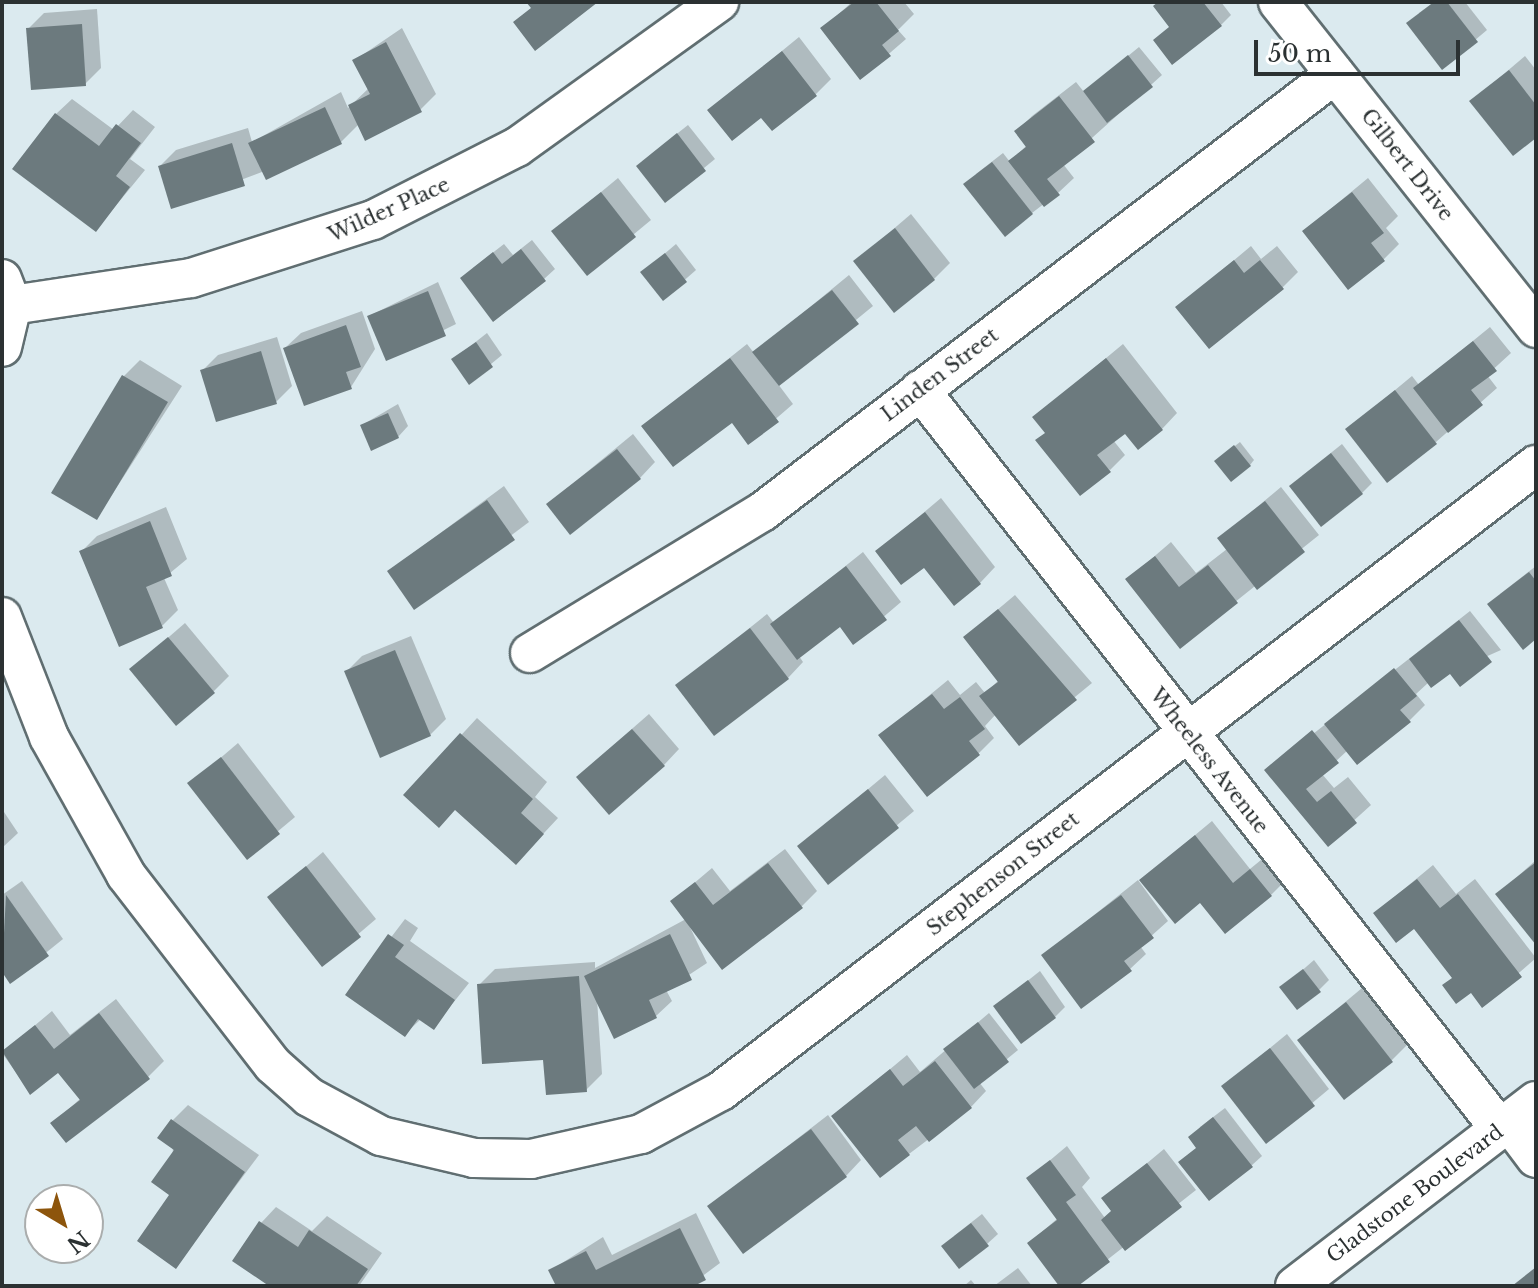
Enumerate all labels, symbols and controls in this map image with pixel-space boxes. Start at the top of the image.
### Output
scale bar [1258,24,1464,74]
text: 50 m [1268,39,1331,68]
street label: Gilbert Drive [1356,104,1458,226]
street label: Wilder Place [325,173,453,247]
street label: Linden Street [877,323,1003,427]
street label: Wheeless Avenue [1145,683,1273,839]
street label: Stephenson Street [922,807,1084,941]
street label: Gladstone Boulevard [1322,1120,1508,1268]
north arrow [24,1184,104,1264]
text: N [61,1225,94,1259]

